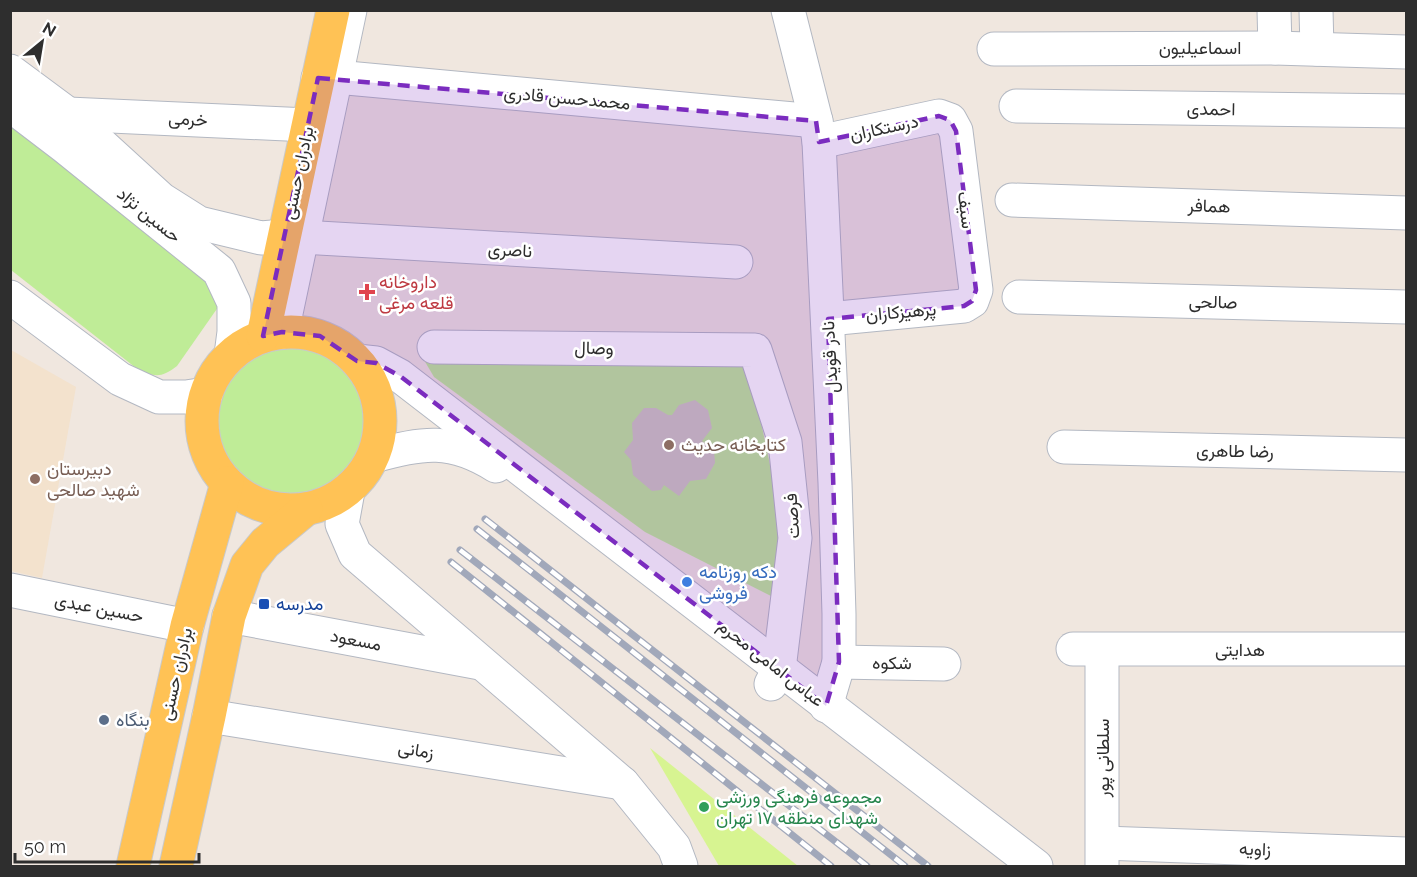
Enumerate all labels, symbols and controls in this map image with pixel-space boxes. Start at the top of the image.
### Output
north arrow [12,12,72,72]
text: N [39,18,59,41]
street label: اسماعیلیون [1159,37,1241,59]
street label: محمدحسن قادری [503,82,631,114]
street label: احمدی [1186,98,1236,120]
street label: خرمی [168,107,208,131]
street label: درستکاران [848,110,920,146]
street label: برادران حسنی [277,124,319,222]
street label: حسین نژاد [112,182,186,248]
street label: سیف [954,190,979,230]
street label: همافر [1186,194,1231,218]
street label: ناصری [487,238,533,262]
place label: داروخانه قلعه مرغی [379,271,453,314]
marker: داروخانه قلعه مرغی [360,285,374,299]
street label: صالحی [1188,291,1238,313]
street label: پرهیزکاران [865,298,937,327]
street label: نادر قویدل [817,320,843,394]
street label: وصال [574,337,614,359]
place label: کتابخانه حدیث [681,434,786,455]
marker: کتابخانه حدیث [662,438,676,452]
street label: رضا طاهری [1196,439,1274,463]
place label: دبیرستان شهید صالحی [47,458,140,501]
marker: دبیرستان شهید صالحی [28,472,42,486]
street label: فرصت [779,493,805,539]
place label: دکه روزنامه فروشی [699,561,777,604]
marker: دکه روزنامه فروشی [680,575,694,589]
street label: حسین عبدی [53,589,145,627]
place label: مدرسه [276,593,323,615]
marker: مدرسه [257,597,271,611]
street label: عباس امامی محرم [713,615,829,712]
street label: مسعود [329,624,383,656]
street label: برادران حسنی [155,625,197,723]
street label: هدایتی [1215,639,1265,661]
street label: شکوه [872,652,912,674]
place label: بنگاه [116,709,150,730]
marker: بنگاه [97,713,111,727]
street label: سلطانی پور [1092,719,1115,798]
street label: زمانی [397,736,435,764]
place label: مجموعه فرهنگی ورزشی شهدای منطقه ۱۷ تهران [716,786,882,829]
marker: مجموعه فرهنگی ورزشی شهدای منطقه ۱۷ تهران [697,800,711,814]
scale bar [15,826,200,864]
text: 50 m [24,836,66,857]
street label: زاویه [1239,837,1271,861]

